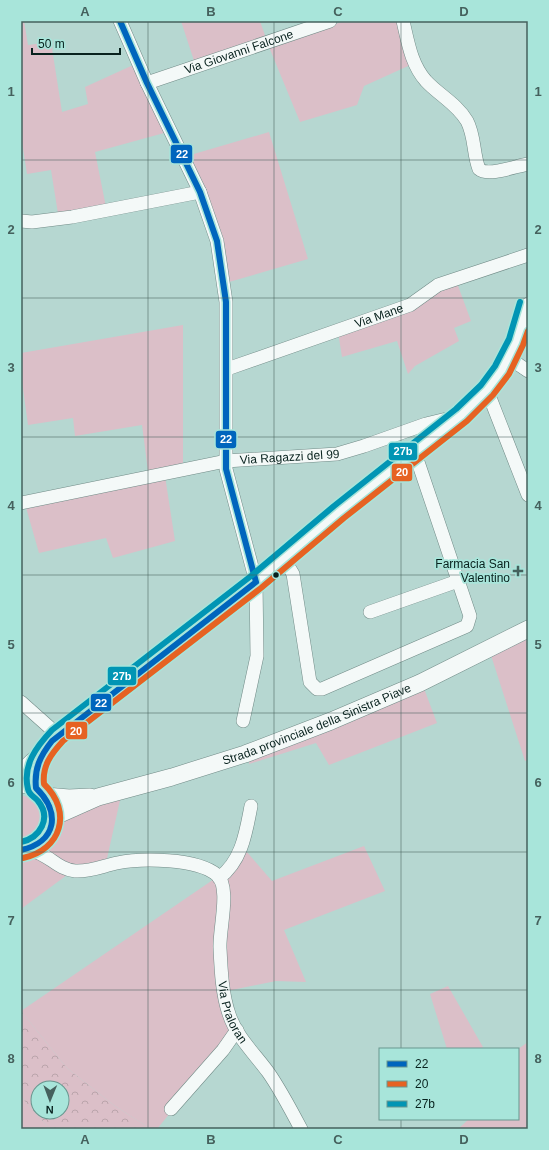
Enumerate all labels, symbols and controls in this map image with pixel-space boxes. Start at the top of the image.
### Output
text: A [80,4,90,19]
text: B [206,4,216,19]
text: C [333,4,343,19]
text: D [459,4,469,19]
street label: Via Giovanni Falcone [183,27,295,77]
scale bar [32,30,120,56]
text: 50 m [38,37,65,51]
text: 1 [7,84,15,99]
text: 1 [534,84,542,99]
line badge: 22 [170,144,193,164]
text: 22 [176,148,188,160]
text: 2 [7,222,15,237]
text: 2 [534,222,542,237]
street label: Via Mane [353,301,405,331]
text: 3 [7,360,15,375]
text: 3 [534,360,542,375]
line badge: 22 [215,430,237,449]
text: 22 [220,433,232,445]
line badge: 27b [388,442,418,461]
text: 27b [394,445,413,457]
street label: Via Ragazzi del 99 [239,447,340,467]
line badge: 20 [391,463,413,482]
text: 20 [396,466,408,478]
text: 4 [7,498,15,513]
text: 4 [534,498,542,513]
place label: Farmacia San Valentino [435,557,510,585]
marker: Farmacia San Valentino [513,566,523,576]
unlabelled marker [271,570,281,580]
text: 5 [7,637,15,652]
text: 5 [534,637,542,652]
line badge: 27b [107,666,137,686]
text: 27b [113,670,132,682]
street label: Strada provinciale della Sinistra Piave [221,681,413,768]
line badge: 22 [90,693,112,712]
text: 22 [95,697,107,709]
line badge: 20 [65,721,88,740]
text: 20 [70,725,82,737]
text: 6 [7,775,15,790]
text: 6 [534,775,542,790]
text: 7 [7,913,15,928]
text: 7 [534,913,542,928]
street label: Via Praloran [215,980,250,1046]
legend [379,1048,519,1120]
text: 8 [7,1051,15,1066]
text: 8 [534,1051,542,1066]
text: 22 [415,1057,429,1071]
text: 20 [415,1077,429,1091]
north arrow [30,1080,70,1120]
text: 27b [415,1097,435,1111]
text: N [46,1104,54,1116]
text: A [80,1132,90,1147]
text: B [206,1132,216,1147]
text: C [333,1132,343,1147]
text: D [459,1132,469,1147]

